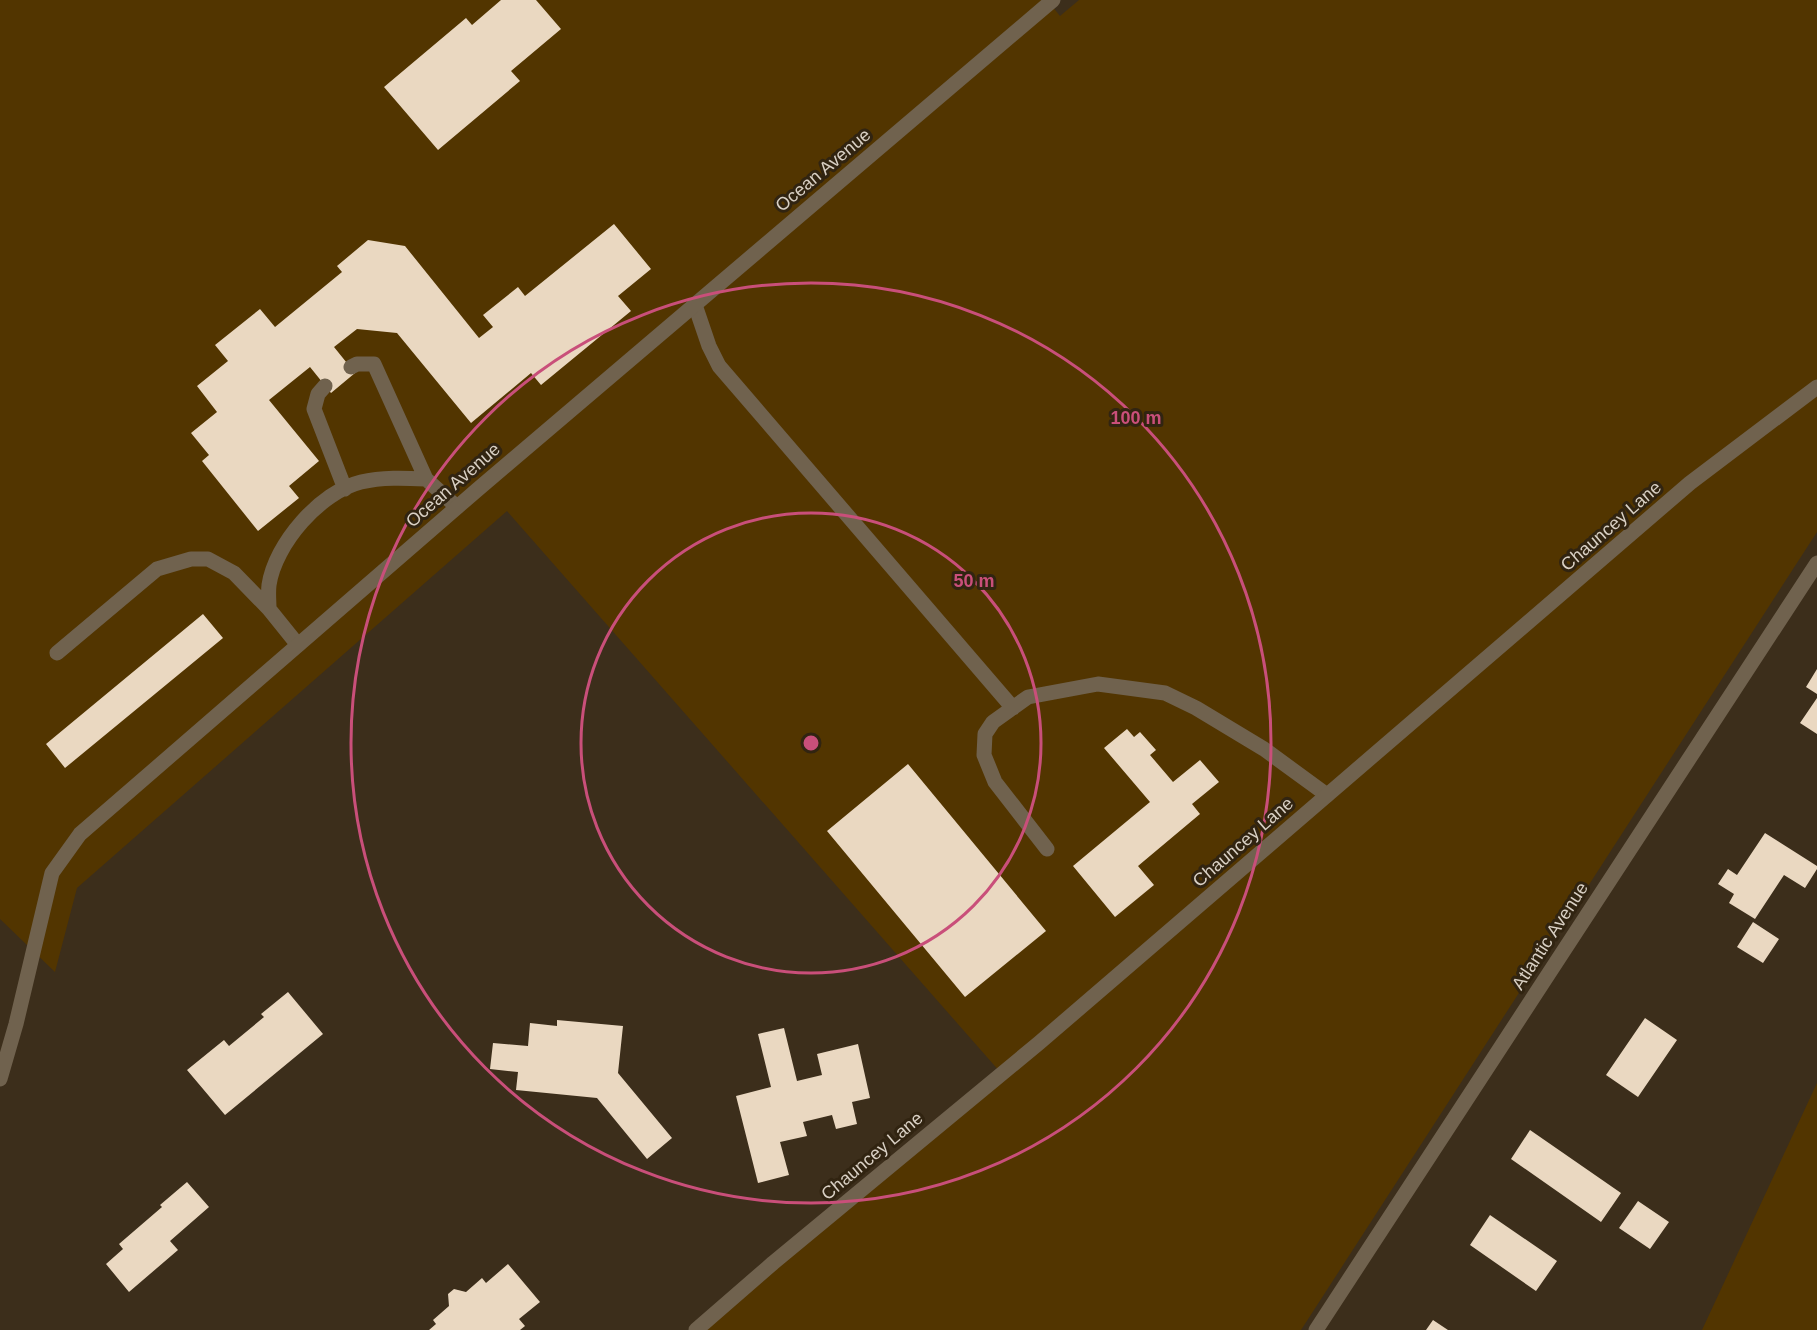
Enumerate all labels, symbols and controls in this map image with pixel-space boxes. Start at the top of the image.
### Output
street label: Ocean Avenue [771,124,875,216]
text: 100 m [1110,408,1162,428]
street label: Ocean Avenue [402,439,504,531]
street label: Chauncey Lane [1557,477,1665,575]
text: 50 m [953,571,995,591]
centre of rings [801,733,821,753]
street label: Chauncey Lane [1189,793,1297,891]
street label: Atlantic Avenue [1508,879,1592,993]
street label: Chauncey Lane [817,1108,927,1204]

